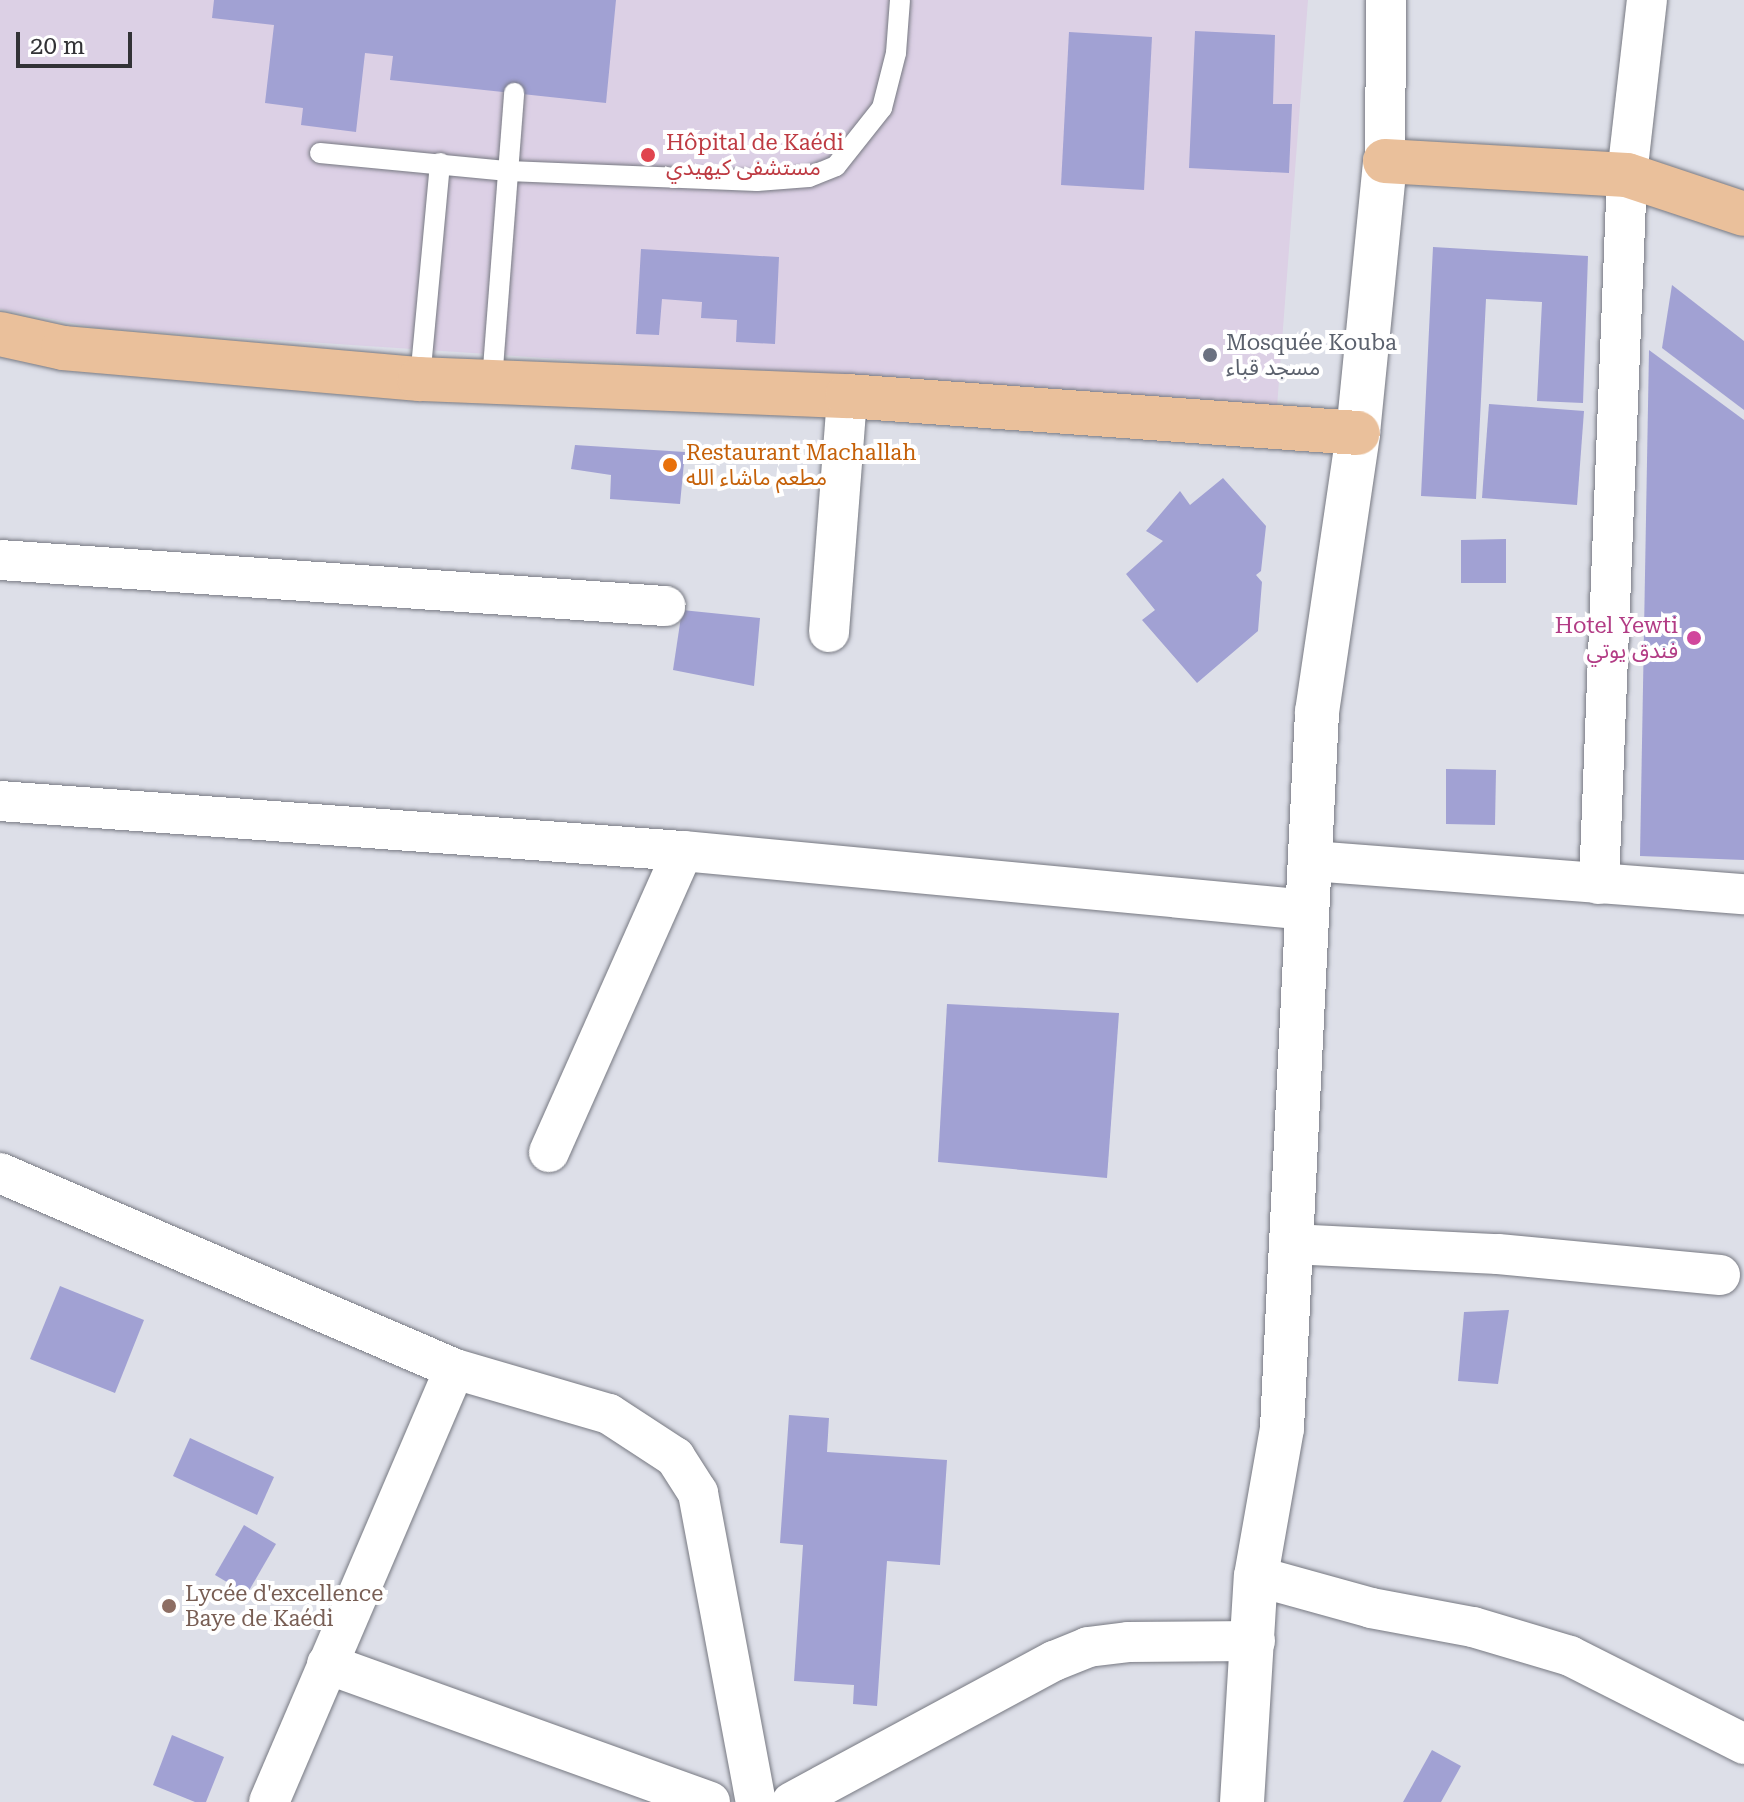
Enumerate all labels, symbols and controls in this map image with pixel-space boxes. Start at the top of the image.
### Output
scale bar [20,16,136,66]
text: 20 m [30,32,85,60]
place label: Hôpital de Kaédi مستشفى كيهيدي [666,129,844,180]
marker: Hôpital de Kaédi مستشفى كيهيدي [637,144,659,166]
place label: Mosquée Kouba مسجد قباء [1226,329,1397,380]
marker: Mosquée Kouba مسجد قباء [1201,346,1219,364]
place label: Restaurant Machallah مطعم ماشاء الله [686,439,916,490]
marker: Restaurant Machallah مطعم ماشاء الله [661,456,679,474]
place label: Hotel Yewti فندق يوتي [1555,612,1678,664]
marker: Hotel Yewti فندق يوتي [1685,629,1703,647]
place label: Lycée d'excellence Baye de Kaédi [185,1580,383,1632]
marker: Lycée d'excellence Baye de Kaédi [160,1597,178,1615]

